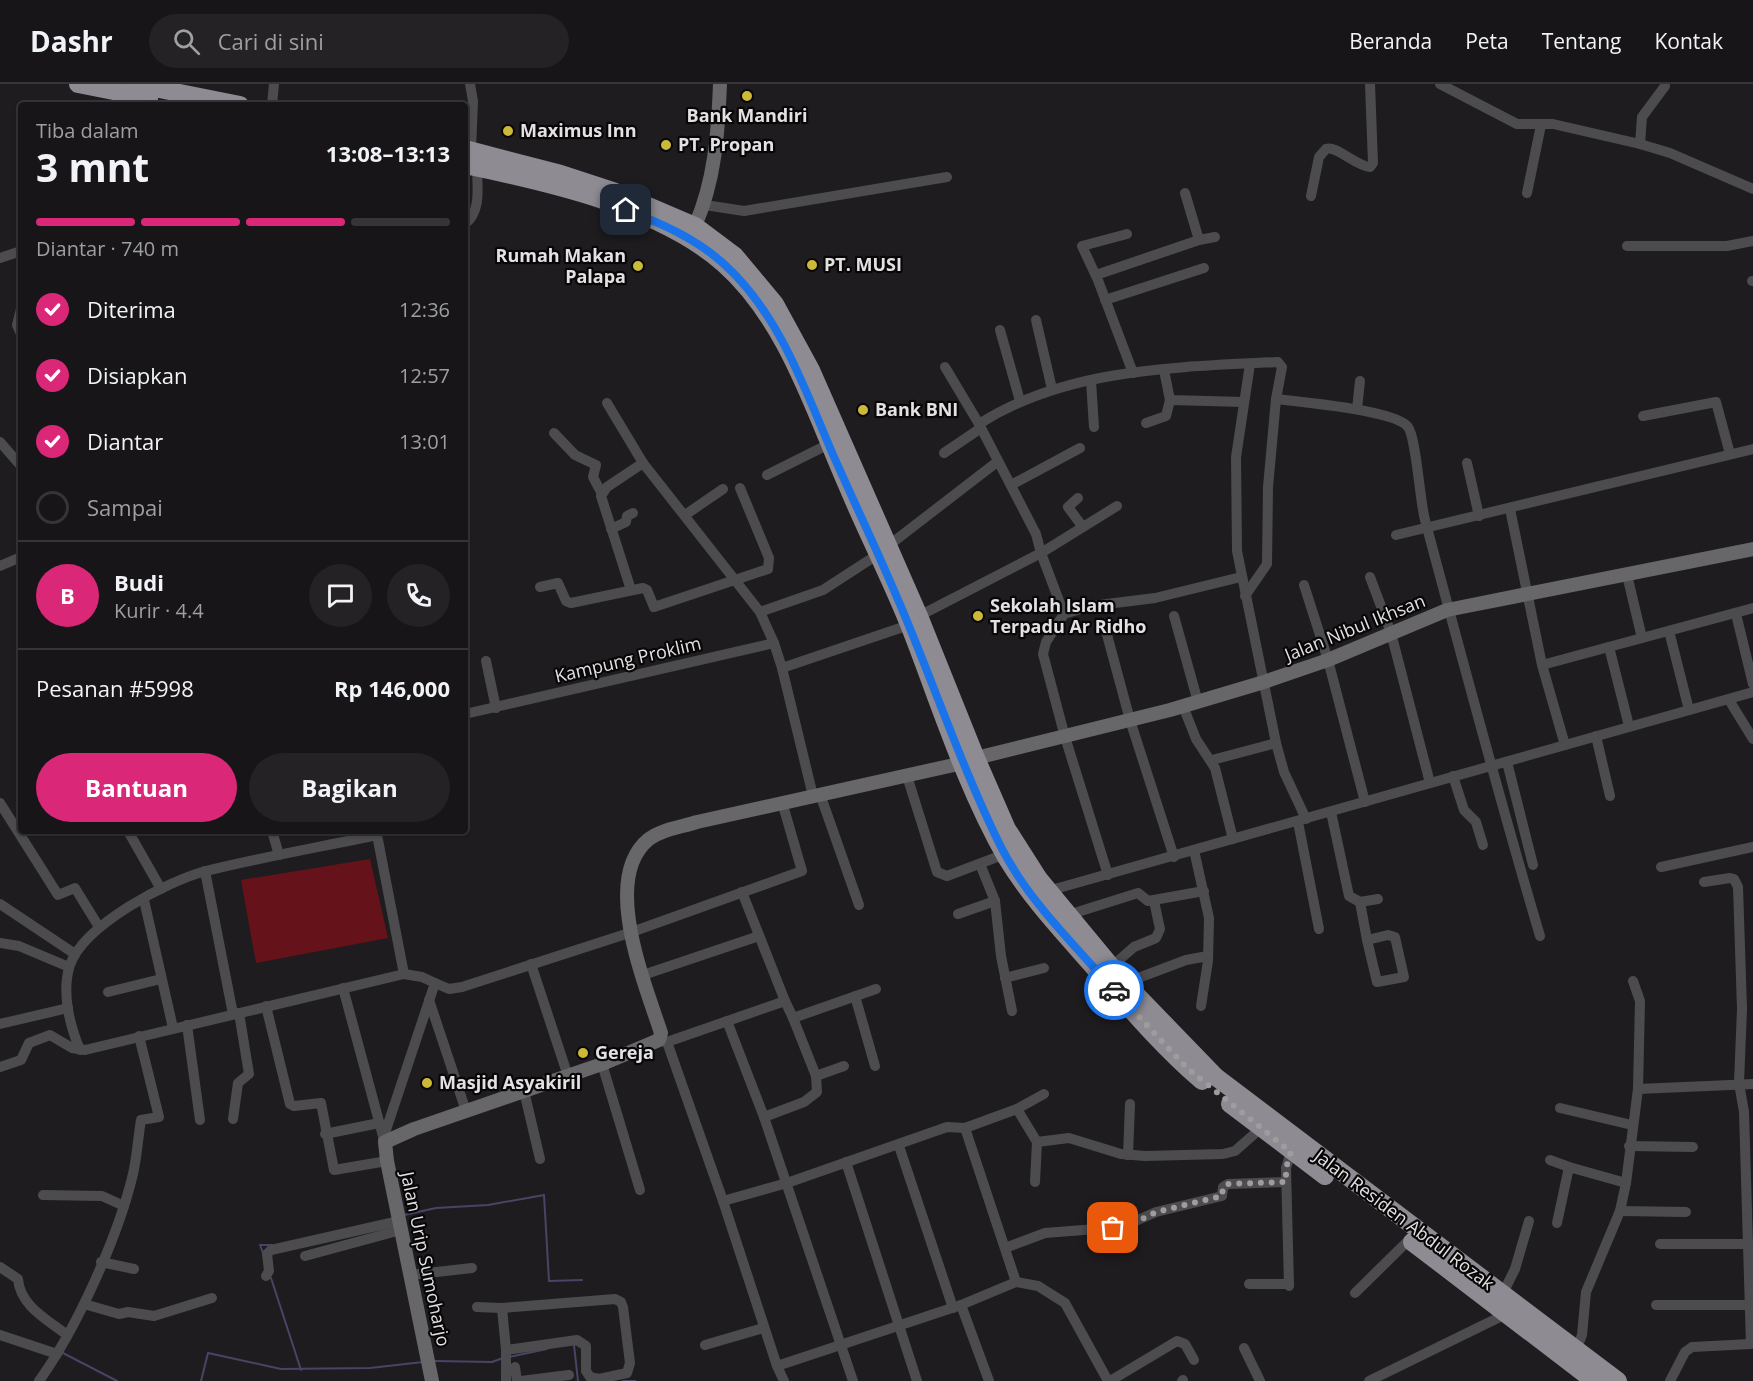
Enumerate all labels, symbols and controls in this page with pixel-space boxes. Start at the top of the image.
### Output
search box [149,14,569,68]
text: Dashr [30,22,113,60]
icon: search [170,25,203,58]
text: Cari di sini [218,26,324,56]
text: Beranda [1349,27,1432,55]
text: Peta [1465,27,1509,55]
text: Tentang [1542,27,1621,55]
text: Kontak [1654,27,1723,55]
marker: Bank Mandiri [740,89,754,103]
place label: Bank Mandiri [687,103,807,127]
text: Tiba dalam [36,117,139,144]
place label: Maximus Inn [520,118,637,142]
marker: Maximus Inn [501,124,515,138]
place label: PT. Propan [678,132,774,156]
text: 13:08–13:13 [326,138,450,168]
marker: PT. Propan [659,138,673,152]
text: 3 mnt [36,140,149,193]
pin [600,184,651,235]
icon: home [609,193,642,226]
text: Diantar · 740 m [36,235,179,262]
place label: Rumah Makan Palapa [496,243,626,288]
place label: PT. MUSI [824,252,902,276]
marker: PT. MUSI [805,258,819,272]
marker: Rumah Makan Palapa [631,259,645,273]
icon: check [36,293,69,326]
text: Diterima [87,294,176,324]
text: 12:36 [399,296,450,323]
icon: check [36,359,69,392]
text: Disiapkan [87,360,188,390]
text: 12:57 [399,362,450,389]
place label: Bank BNI [875,397,958,421]
marker: Bank BNI [856,403,870,417]
icon: check [36,425,69,458]
text: Diantar [87,426,163,456]
text: 13:01 [399,428,450,455]
text: Sampai [87,492,163,522]
button: chat [309,564,372,627]
button: phone [387,564,450,627]
text: Budi [114,567,164,597]
text: B [60,580,75,610]
street label: Jalan Nibul Ikhsan [1279,588,1428,667]
place label: Sekolah Islam Terpadu Ar Ridho [990,593,1146,638]
text: Kurir · 4.4 [114,597,204,624]
marker: Sekolah Islam Terpadu Ar Ridho [971,609,985,623]
street label: Kampung Proklim [552,631,703,688]
text: Pesanan #5998 [36,673,194,703]
text: Rp 146,000 [334,673,450,703]
button: Bantuan [36,753,237,822]
button: Bagikan [249,753,450,822]
courier [1084,960,1144,1020]
icon: car [1098,974,1131,1007]
place label: Gereja [595,1040,654,1064]
marker: Gereja [576,1046,590,1060]
place label: Masjid Asyakiril [439,1070,581,1094]
marker: Masjid Asyakiril [420,1076,434,1090]
street label: Jalan Residen Abdul Rozak [1308,1142,1500,1295]
street label: Jalan Urip Sumoharjo [395,1167,456,1348]
pin [1087,1202,1138,1253]
icon: bag [1096,1211,1129,1244]

